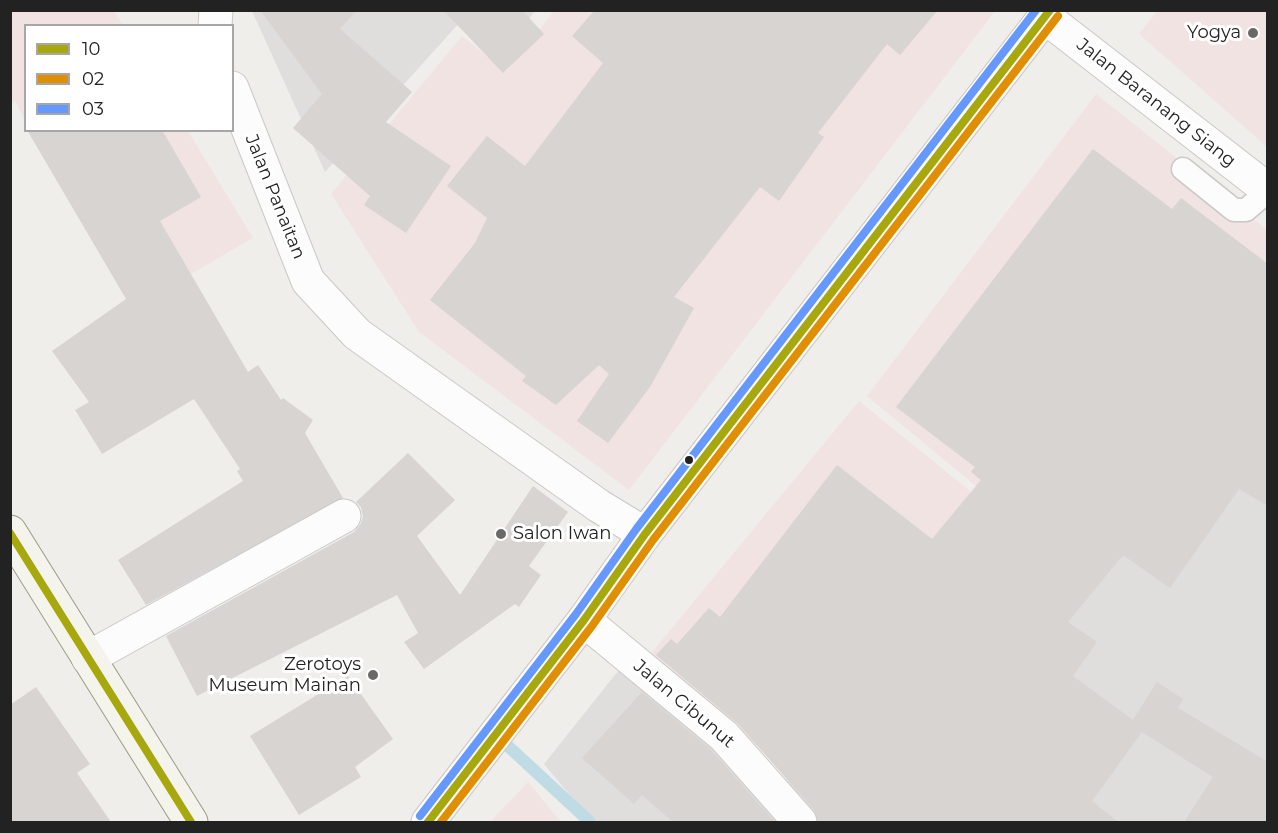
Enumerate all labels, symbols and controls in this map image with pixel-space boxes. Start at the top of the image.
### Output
place label: Yogya [1187,22,1241,44]
legend [24,24,234,132]
marker: Yogya [1246,26,1260,40]
street label: Jalan Baranang Siang [1072,34,1240,172]
text: 10 [82,38,100,60]
text: 02 [82,68,104,90]
text: 03 [82,98,104,120]
street label: Jalan Panaitan [240,132,310,262]
unlabelled marker [683,454,695,466]
place label: Salon Iwan [513,523,611,545]
marker: Salon Iwan [494,527,508,541]
place label: Zerotoys Museum Mainan [209,654,361,696]
street label: Jalan Cibunut [629,655,739,753]
marker: Zerotoys Museum Mainan [366,668,380,682]

